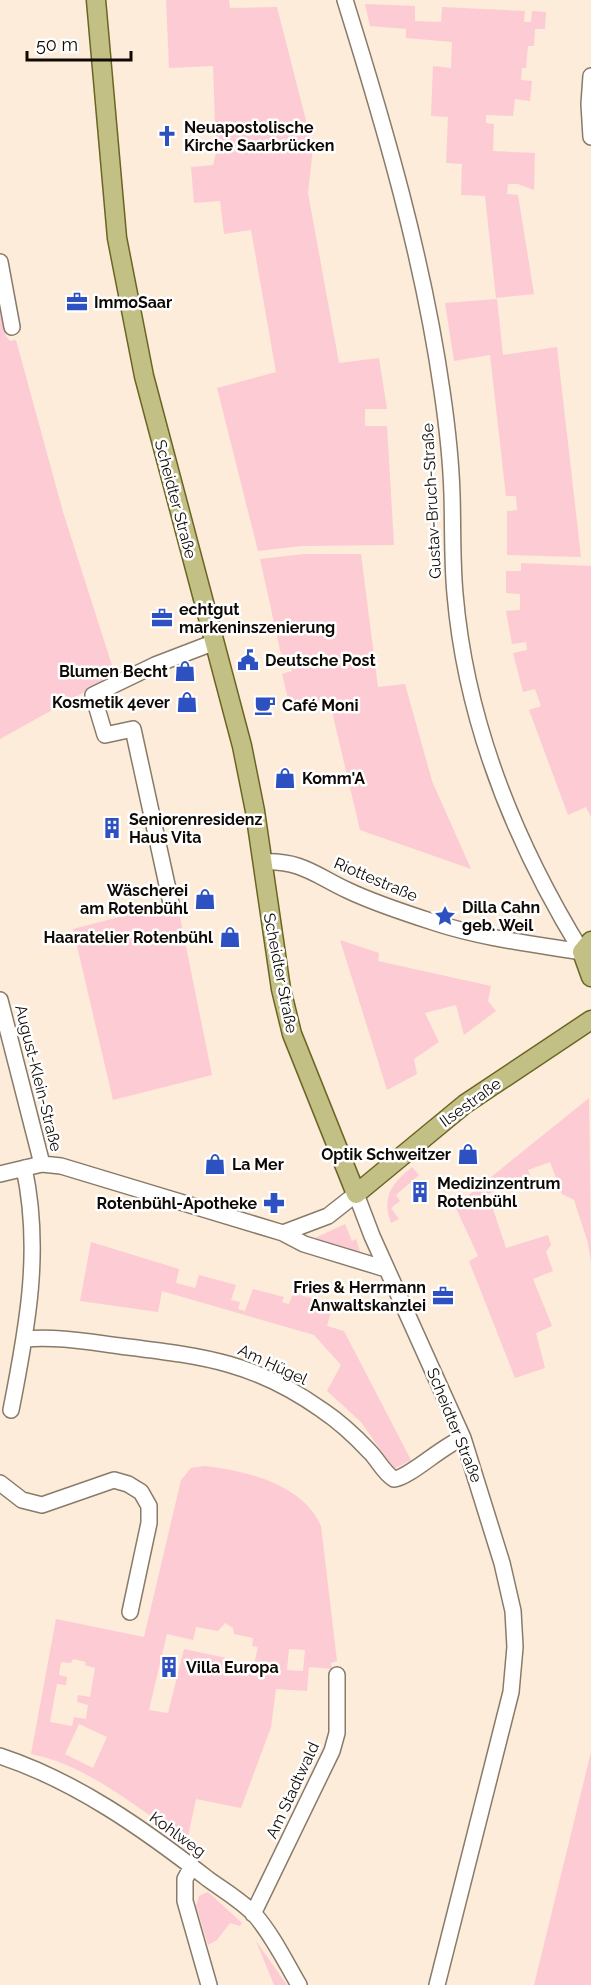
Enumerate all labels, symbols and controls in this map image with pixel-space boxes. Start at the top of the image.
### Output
scale bar [27,24,130,62]
text: 50 m [36,34,78,55]
place label: Neuapostolische Kirche Saarbrücken [184,118,334,155]
church icon: Neuapostolische Kirche Saarbrücken [155,124,179,148]
office icon: ImmoSaar [65,290,89,314]
place label: ImmoSaar [94,293,172,312]
street label: Gustav-Bruch-Straße [418,423,445,579]
street label: Scheidter Straße [151,438,200,561]
place label: echtgut markeninszenierung [179,600,335,637]
office icon: echtgut markeninszenierung [150,606,174,630]
public building icon: Deutsche Post [236,648,260,672]
place label: Deutsche Post [265,651,376,670]
shop icon: Blumen Becht [173,659,197,683]
place label: Blumen Becht [59,662,168,681]
shop icon: Kosmetik 4ever [175,690,199,714]
place label: Kosmetik 4ever [52,693,170,712]
cafe icon: Café Moni [253,693,277,717]
place label: Café Moni [282,696,359,715]
shop icon: Komm'A [273,766,297,790]
place label: Komm'A [302,769,365,788]
place label: Seniorenresidenz Haus Vita [129,810,262,847]
building icon: Seniorenresidenz Haus Vita [100,816,124,840]
street label: Riottestraße [331,853,420,906]
place label: Wäscherei am Rotenbühl [80,881,189,918]
shop icon: Wäscherei am Rotenbühl [193,887,217,911]
place label: Dilla Cahn geb. Weil [462,898,540,935]
place icon: Dilla Cahn geb. Weil [433,904,457,928]
street label: Scheidter Straße [260,911,301,1035]
shop icon: Haaratelier Rotenbühl [218,925,242,949]
place label: Haaratelier Rotenbühl [44,928,214,947]
street label: August-Klein-Straße [11,1003,66,1153]
street label: Ilsestraße [436,1074,505,1131]
shop icon: Optik Schweitzer [456,1142,480,1166]
place label: Optik Schweitzer [321,1145,451,1164]
shop icon: La Mer [203,1152,227,1176]
place label: La Mer [232,1155,284,1174]
place label: Medizinzentrum Rotenbühl [437,1174,560,1211]
building icon: Medizinzentrum Rotenbühl [408,1180,432,1204]
pharmacy icon: Rotenbühl-Apotheke [262,1191,286,1215]
place label: Rotenbühl-Apotheke [97,1194,257,1213]
place label: Fries & Herrmann Anwaltskanzlei [293,1278,426,1315]
office icon: Fries & Herrmann Anwaltskanzlei [431,1284,455,1308]
street label: Am Hügel [235,1340,311,1389]
street label: Scheidter Straße [423,1365,486,1485]
building icon: Villa Europa [157,1655,181,1679]
place label: Villa Europa [186,1658,279,1677]
street label: Am Stadtwald [262,1739,323,1842]
street label: Kohlweg [146,1808,209,1861]

